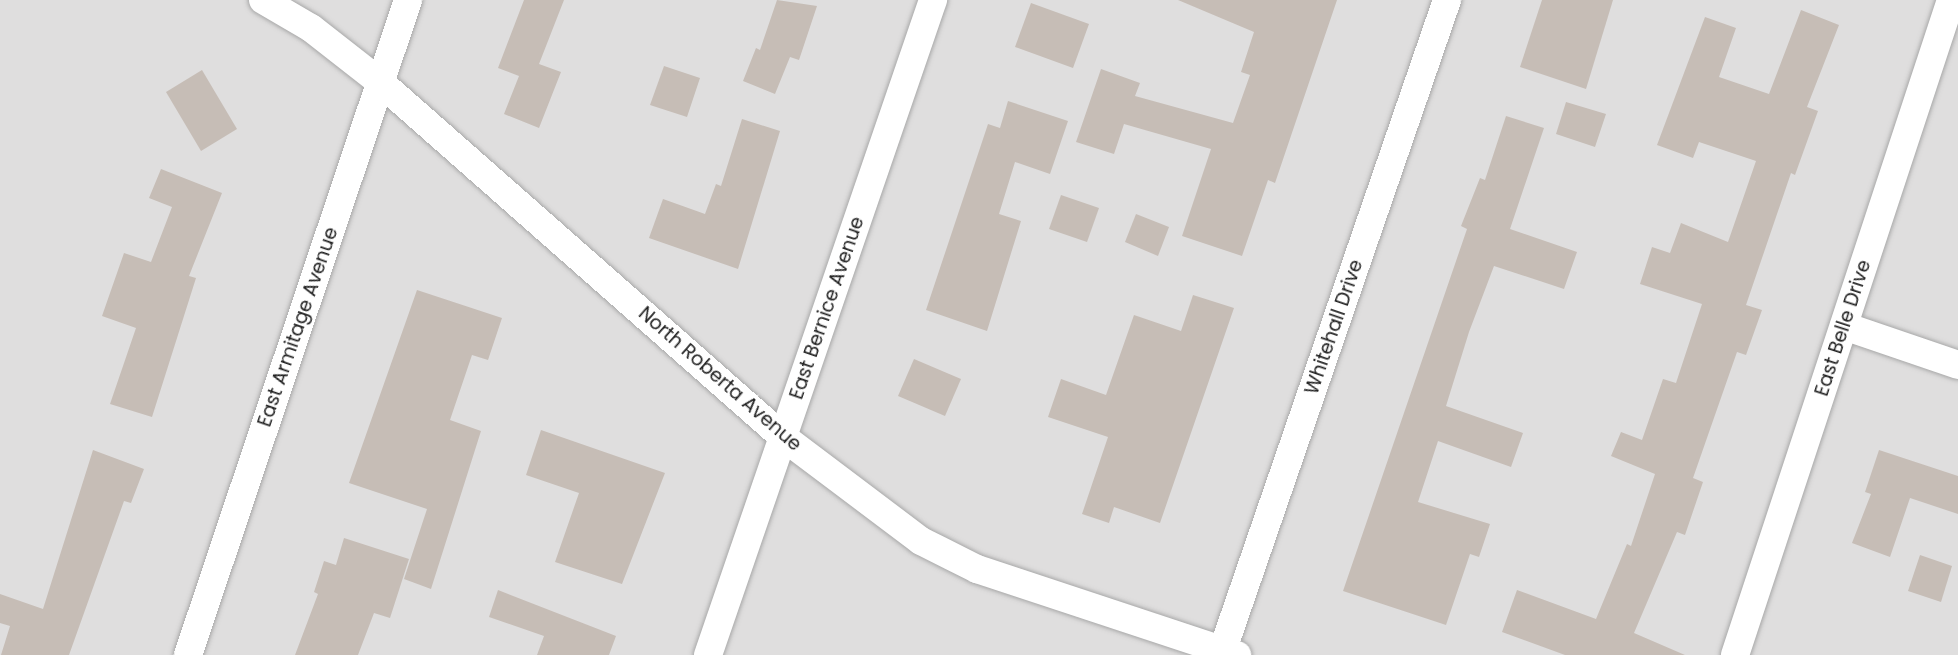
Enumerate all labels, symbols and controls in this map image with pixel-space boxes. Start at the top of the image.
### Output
street label: East Bernice Avenue [785,214,869,402]
street label: East Armitage Avenue [253,224,343,430]
street label: Whitehall Drive [1300,257,1368,397]
street label: East Belle Drive [1810,257,1876,399]
street label: North Roberta Avenue [634,302,806,456]

